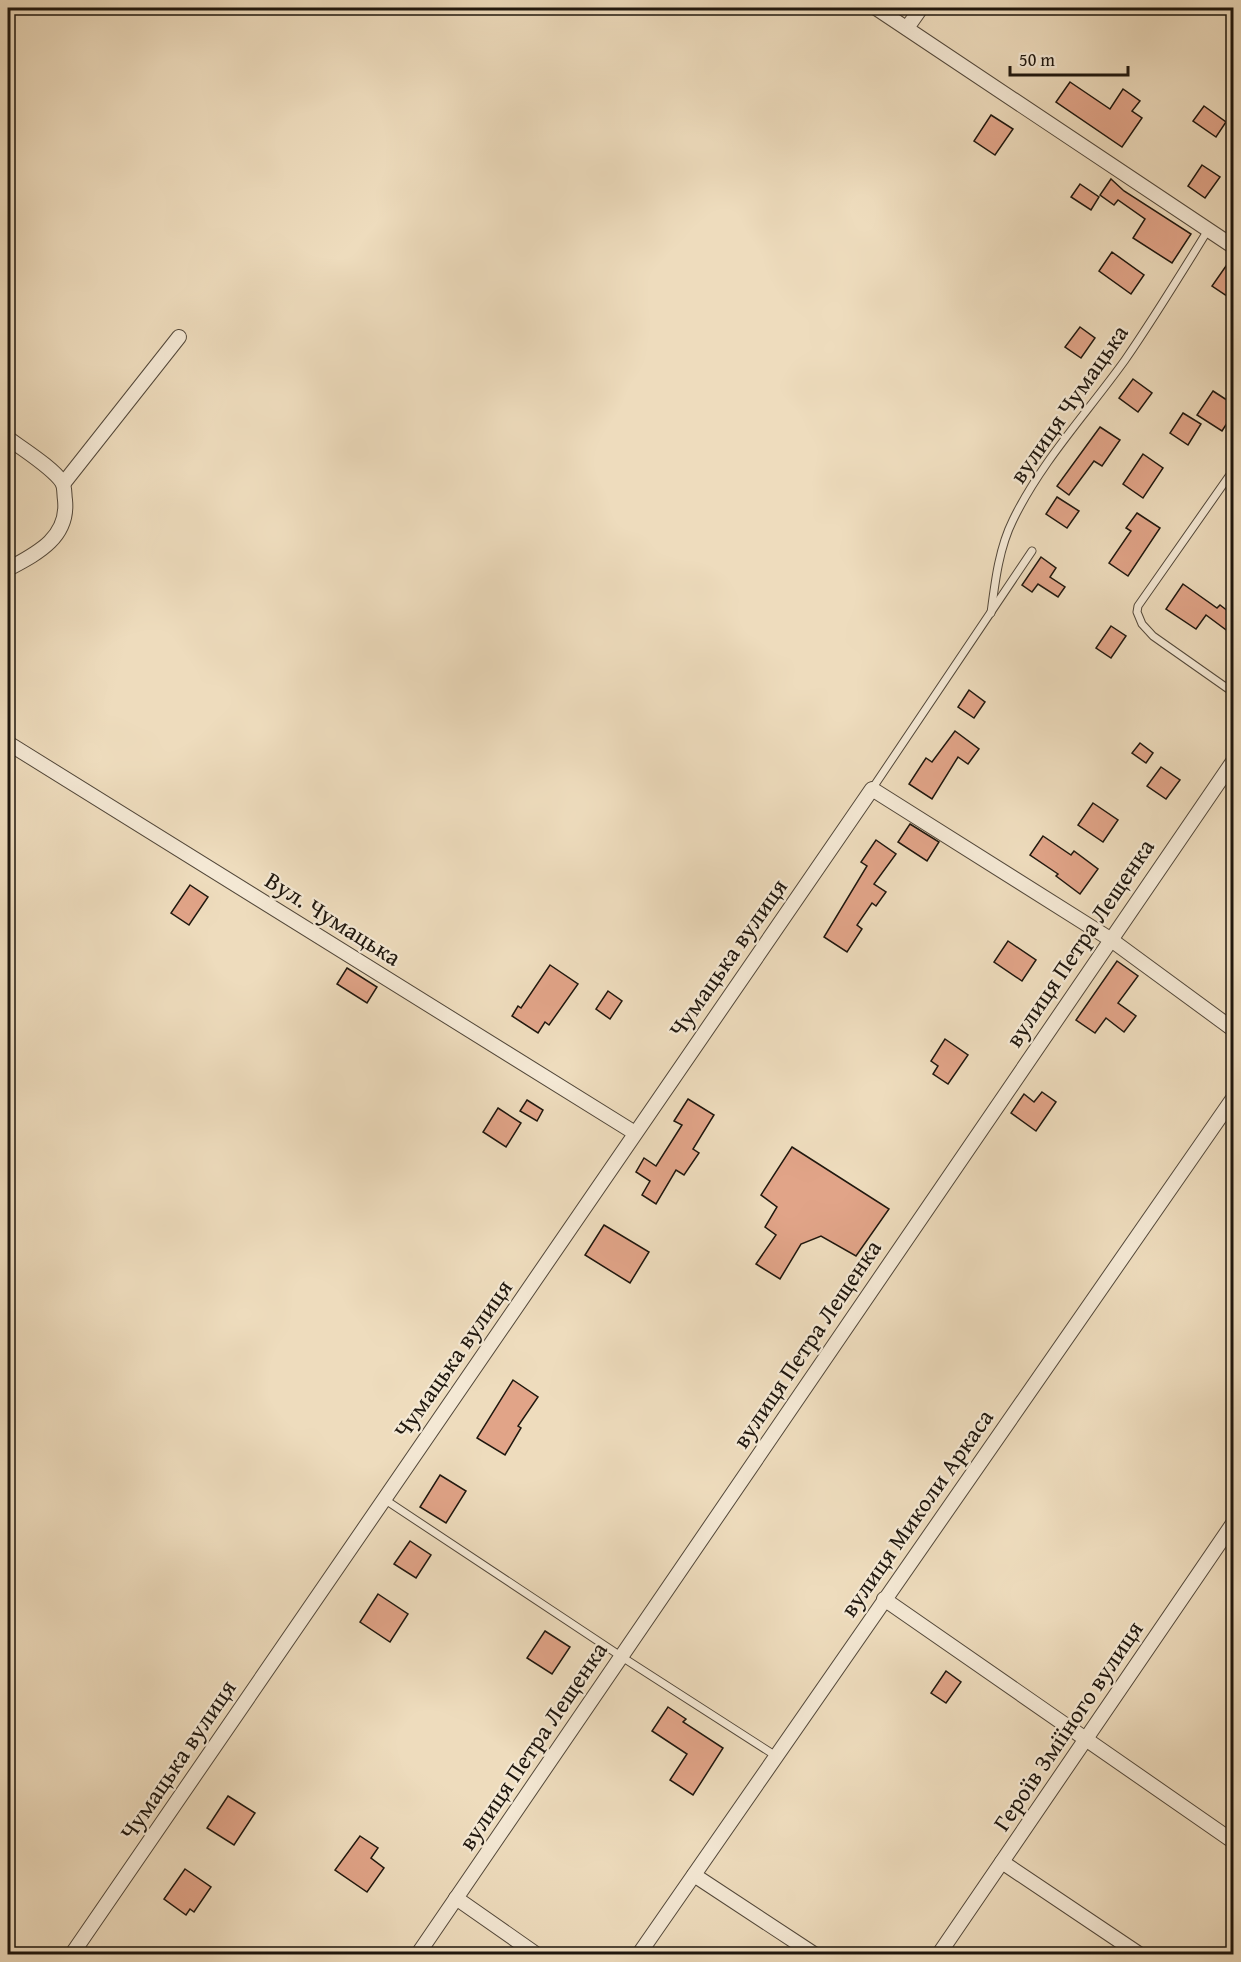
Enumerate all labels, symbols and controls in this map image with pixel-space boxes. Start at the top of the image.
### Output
scale bar [1010,39,1128,77]
text: 50 m [1019,46,1055,73]
street label: вулиця Чумацька [1001,317,1137,490]
street label: вулиця Петра Лещенка [997,831,1163,1054]
street label: Вул. Чумацька [258,863,409,975]
street label: Чумацька вулиця [660,871,796,1044]
street label: вулиця Петра Лещенка [724,1232,890,1455]
street label: Чумацька вулиця [385,1272,521,1445]
street label: вулиця Миколи Аркаса [831,1401,1002,1624]
street label: Героїв Зміїного вулиця [984,1614,1151,1838]
street label: вулиця Петра Лещенка [450,1634,616,1857]
street label: Чумацька вулиця [111,1672,244,1847]

